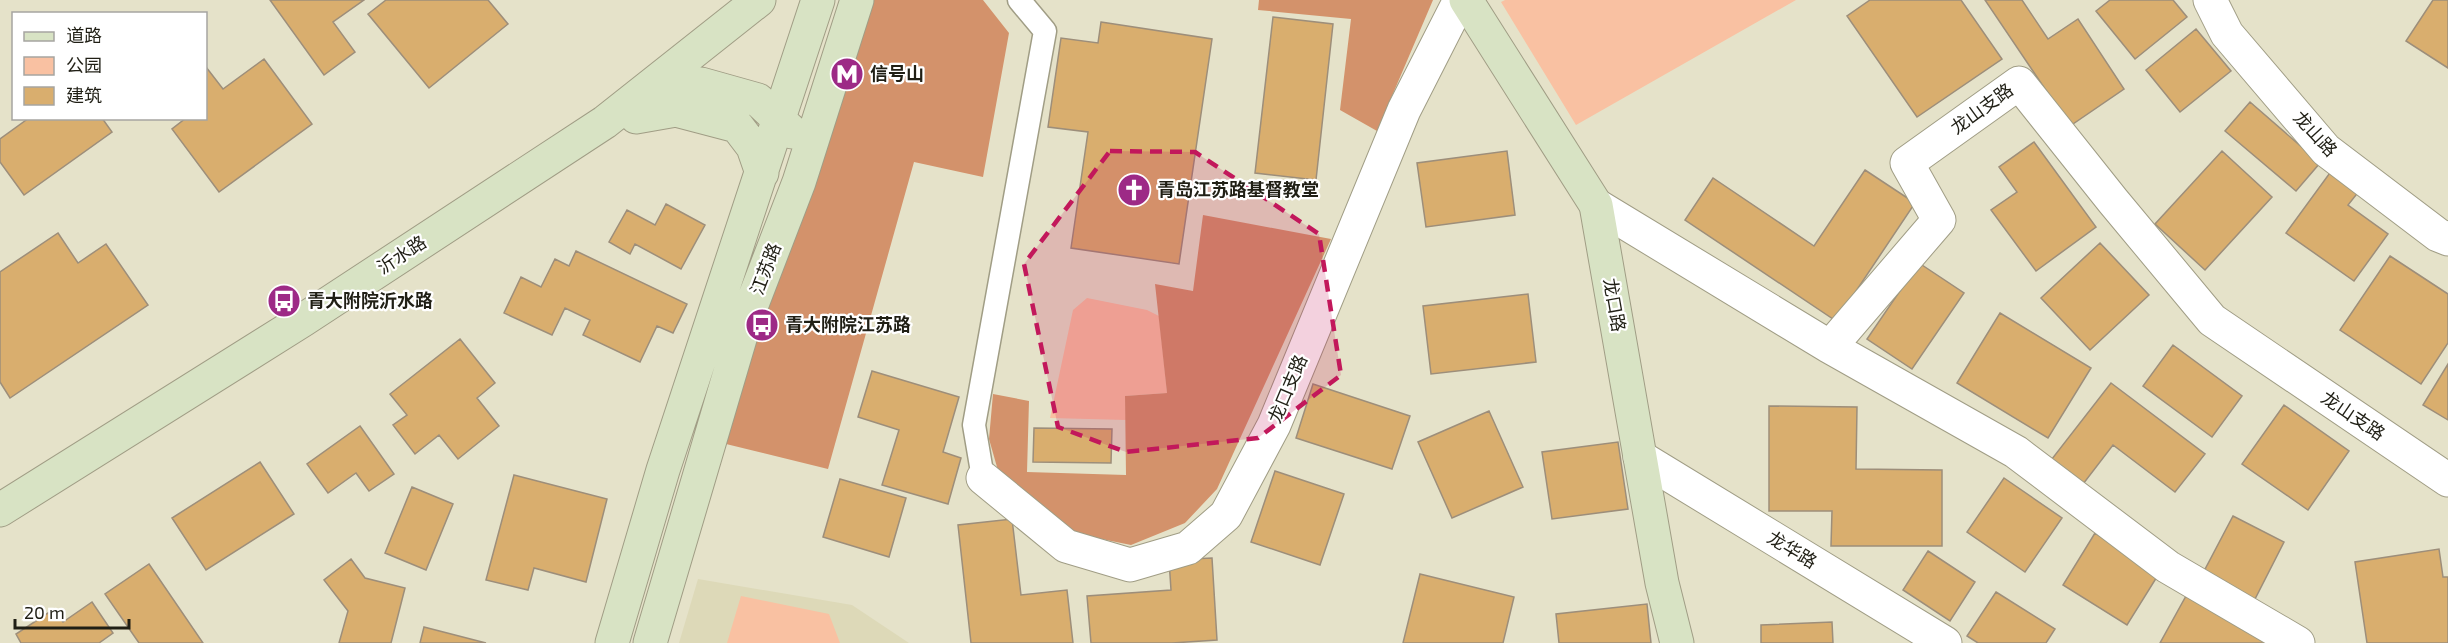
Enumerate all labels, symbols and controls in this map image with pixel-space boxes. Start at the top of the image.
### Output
legend [12,12,207,120]
text: 道路 [66,24,102,46]
text: 公园 [66,54,102,76]
metro station icon: 信号山 [829,56,865,92]
place label: 信号山 [870,62,924,84]
street label: 龙山支路 [1946,78,2017,138]
text: 建筑 [66,84,102,106]
street label: 龙山路 [2289,106,2342,161]
church icon: 青岛江苏路基督教堂 [1116,172,1152,208]
place label: 青岛江苏路基督教堂 [1157,178,1319,200]
street label: 沂水路 [373,230,430,278]
street label: 江苏路 [745,239,785,298]
street label: 龙口路 [1599,276,1631,333]
bus stop icon: 青大附院沂水路 [266,283,302,319]
place label: 青大附院沂水路 [307,289,433,311]
bus stop icon: 青大附院江苏路 [744,307,780,343]
place label: 青大附院江苏路 [785,313,911,335]
street label: 龙口支路 [1263,351,1311,426]
street label: 龙山支路 [2318,386,2390,444]
street label: 龙华路 [1764,526,1821,572]
scale bar [15,592,129,630]
text: 20 m [24,601,65,623]

